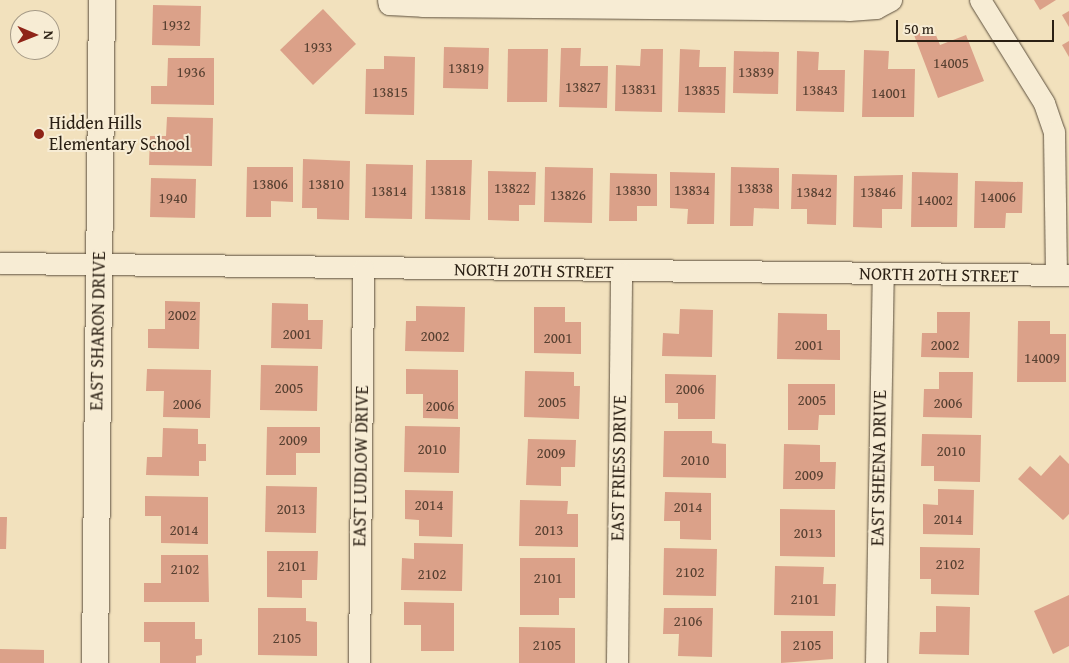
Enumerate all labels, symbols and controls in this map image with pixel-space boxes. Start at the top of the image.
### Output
north arrow [10,10,60,60]
scale bar [899,10,1056,42]
house number: 1932 [162,16,190,34]
text: 50 m [904,18,934,39]
text: N [39,30,59,40]
house number: 1933 [304,38,332,56]
house number: 14005 [933,54,969,72]
house number: 13819 [448,59,484,77]
house number: 1936 [177,63,205,81]
house number: 13839 [738,63,774,81]
house number: 13827 [565,78,601,96]
house number: 13831 [621,80,657,98]
house number: 13835 [684,81,720,99]
house number: 13843 [802,81,838,99]
house number: 13815 [372,83,408,101]
house number: 14001 [871,84,907,102]
place label: Hidden Hills Elementary School [49,113,190,156]
marker: Hidden Hills Elementary School [33,128,45,140]
house number: 13806 [252,175,288,193]
house number: 13810 [308,175,344,193]
house number: 13822 [494,179,530,197]
house number: 13838 [737,179,773,197]
house number: 13818 [430,181,466,199]
house number: 13830 [615,181,651,199]
house number: 13834 [674,181,710,199]
house number: 13814 [371,182,407,200]
house number: 13842 [796,183,832,201]
house number: 13846 [860,183,896,201]
house number: 13826 [550,186,586,204]
house number: 14006 [980,188,1016,206]
house number: 1940 [159,189,187,207]
house number: 14002 [917,191,953,209]
street label: EAST SHARON DRIVE [86,251,110,411]
street label: NORTH 20TH STREET [454,259,614,283]
street label: NORTH 20TH STREET [859,263,1019,287]
house number: 2002 [168,306,196,324]
house number: 2001 [283,325,311,343]
house number: 2002 [421,327,449,345]
house number: 2001 [544,329,572,347]
house number: 2001 [795,336,823,354]
house number: 2002 [931,336,959,354]
house number: 14009 [1024,349,1060,367]
house number: 2005 [275,379,303,397]
house number: 2006 [676,380,704,398]
street label: EAST LUDLOW DRIVE [349,385,373,547]
street label: EAST SHEENA DRIVE [867,390,891,546]
house number: 2005 [798,391,826,409]
house number: 2005 [538,393,566,411]
house number: 2006 [934,394,962,412]
house number: 2006 [173,395,201,413]
street label: EAST FRIESS DRIVE [607,395,631,541]
house number: 2006 [426,397,454,415]
house number: 2009 [279,431,307,449]
house number: 2010 [418,440,446,458]
house number: 2010 [937,442,965,460]
house number: 2009 [537,444,565,462]
house number: 2010 [681,451,709,469]
house number: 2009 [795,466,823,484]
house number: 2014 [415,496,443,514]
house number: 2014 [674,498,702,516]
house number: 2013 [277,500,305,518]
house number: 2014 [934,510,962,528]
house number: 2014 [170,521,198,539]
house number: 2013 [535,521,563,539]
house number: 2013 [794,524,822,542]
house number: 2102 [936,555,964,573]
house number: 2101 [278,557,306,575]
house number: 2102 [171,560,199,578]
house number: 2102 [676,563,704,581]
house number: 2102 [418,565,446,583]
house number: 2101 [534,569,562,587]
house number: 2101 [791,590,819,608]
house number: 2106 [674,612,702,630]
house number: 2105 [273,629,301,647]
house number: 2105 [533,636,561,654]
house number: 2105 [793,636,821,654]

